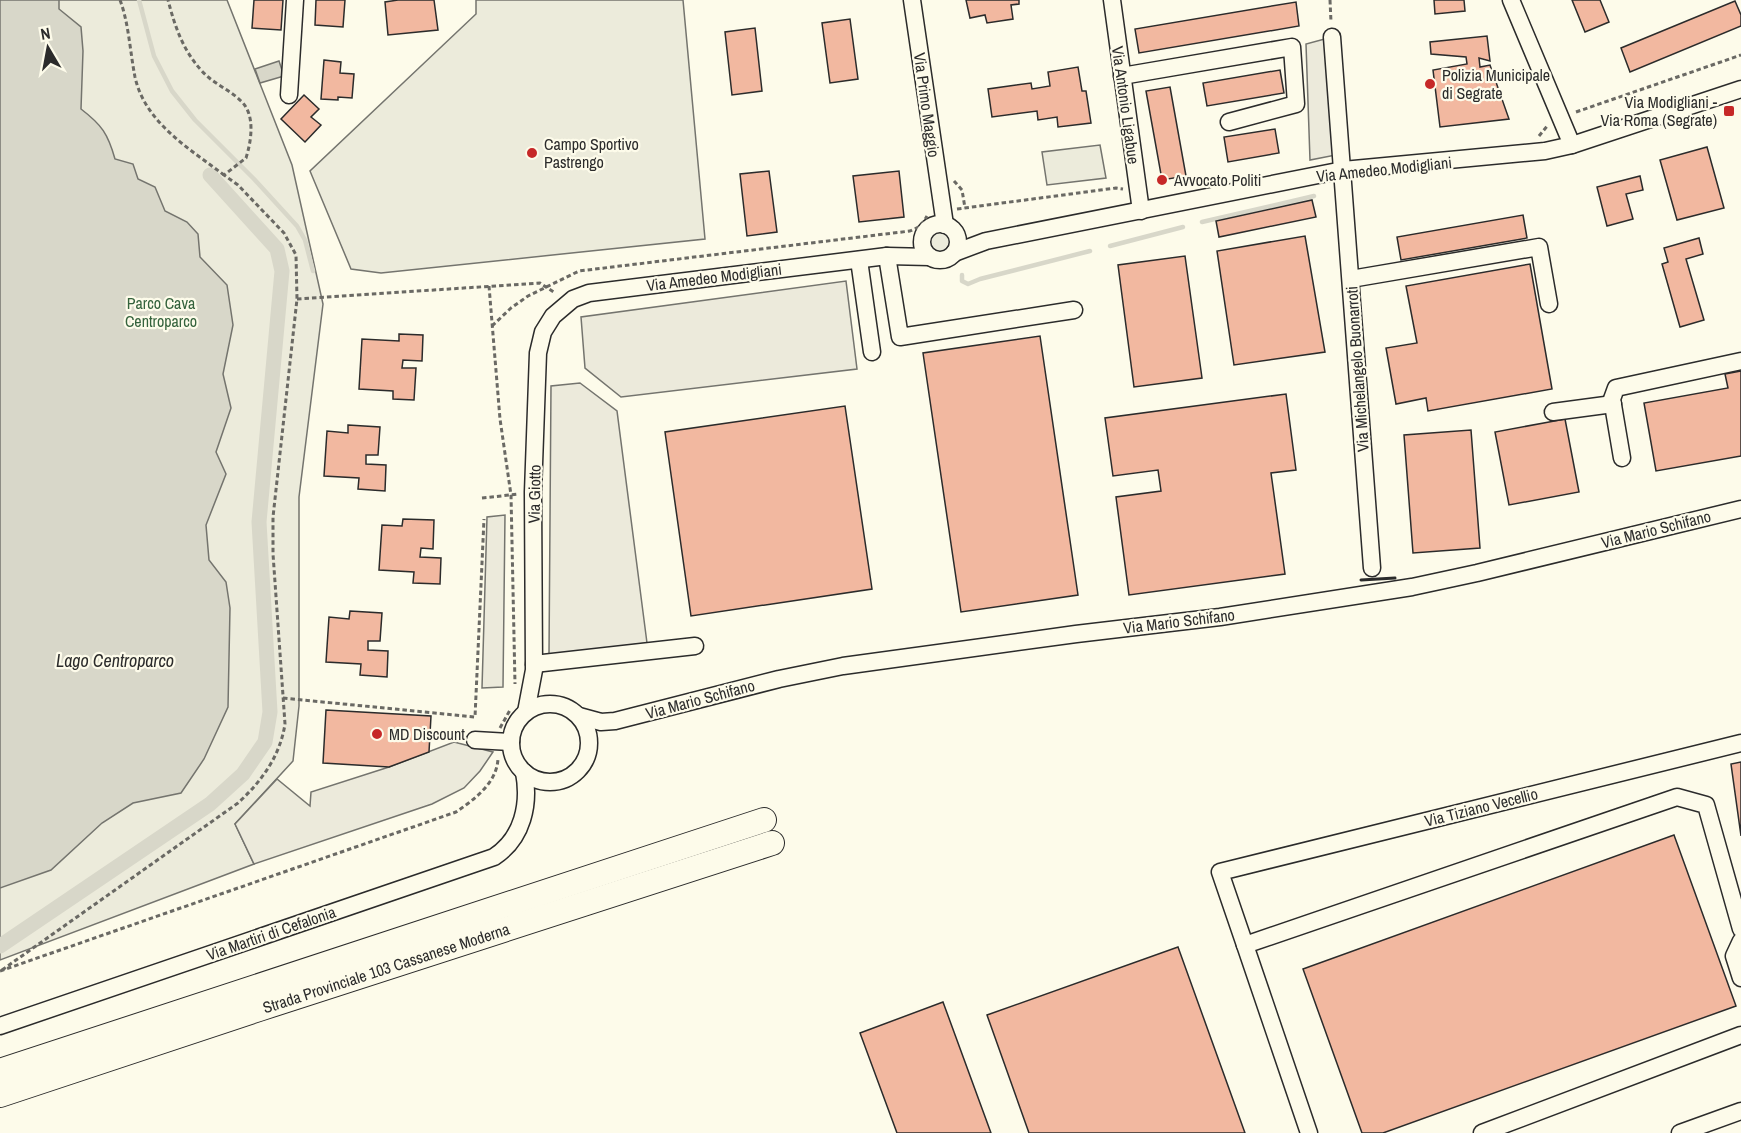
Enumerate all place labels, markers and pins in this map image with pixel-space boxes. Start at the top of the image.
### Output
place label: Polizia Municipale di Segrate [1442,64,1550,104]
marker: Polizia Municipale di Segrate [1423,77,1437,91]
place label: Via Modigliani - Via Roma (Segrate) [1601,91,1718,131]
marker: Via Modigliani - Via Roma (Segrate) [1722,104,1736,118]
place label: Campo Sportivo Pastrengo [544,133,639,173]
marker: Campo Sportivo Pastrengo [525,146,539,160]
place label: Avvocato Politi [1173,169,1261,191]
marker: Avvocato Politi [1155,173,1169,187]
place label: MD Discount [389,723,465,745]
marker: MD Discount [370,727,384,741]

